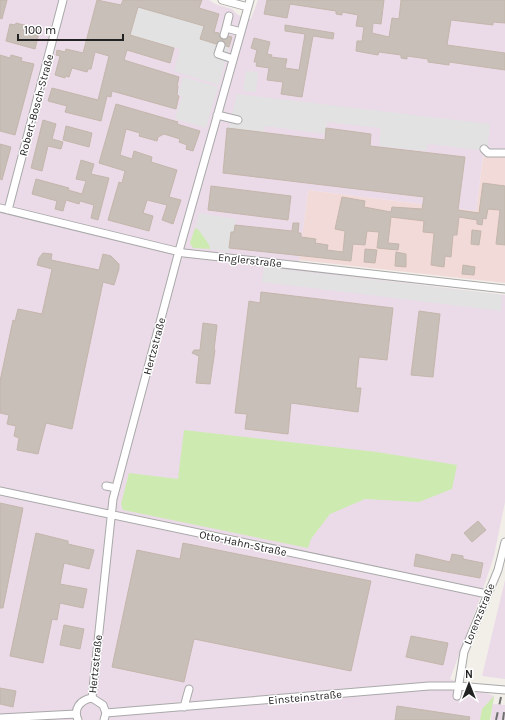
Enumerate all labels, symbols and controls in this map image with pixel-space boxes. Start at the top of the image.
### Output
scale bar [18,16,123,42]
text: 100 m [24,23,56,37]
street label: Robert-Bosch-Straße [17,52,56,157]
street label: Englerstraße [217,251,283,270]
street label: Hertzstraße [141,316,168,376]
street label: Otto-Hahn-Straße [198,528,288,559]
street label: Lorenzstraße [461,581,498,647]
street label: Hertzstraße [86,634,105,694]
north arrow [449,664,489,704]
text: N [465,668,473,681]
street label: Einsteinstraße [268,688,343,707]

